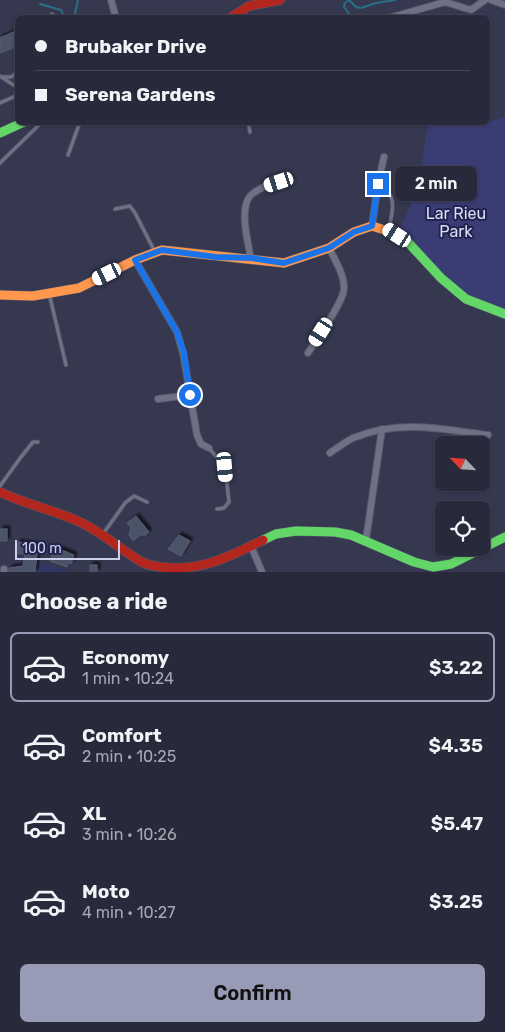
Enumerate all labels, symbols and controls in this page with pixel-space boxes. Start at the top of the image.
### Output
text: Brubaker Drive [65,35,207,58]
text: Serena Gardens [65,83,216,106]
callout: 2 min [396,166,478,202]
car [262,170,295,194]
route end [367,173,389,195]
text: 2 min [415,174,457,193]
park label: Lar Rieu Park [426,204,486,241]
car [380,221,413,249]
car [90,261,123,287]
car [306,315,335,349]
route start [179,384,201,406]
north arrow [435,436,490,491]
map controls [435,436,490,556]
car [216,451,233,483]
button: locate [435,501,490,556]
scale bar [15,537,120,560]
text: 100 m [22,540,62,557]
text: Choose a ride [20,588,167,615]
icon: car [22,645,67,690]
text: Economy [82,646,169,669]
text: $3.22 [429,656,483,679]
text: 1 min · 10:24 [82,669,174,688]
icon: car [22,723,67,768]
text: Comfort [82,724,162,747]
text: $4.35 [429,734,483,757]
text: 2 min · 10:25 [82,747,176,766]
icon: car [22,801,67,846]
text: XL [82,802,106,825]
text: $5.47 [431,812,483,835]
text: 3 min · 10:26 [82,825,177,844]
icon: car [22,879,67,924]
text: Moto [82,880,130,903]
text: $3.25 [429,890,483,913]
text: 4 min · 10:27 [82,903,175,922]
button: Confirm [20,964,485,1022]

